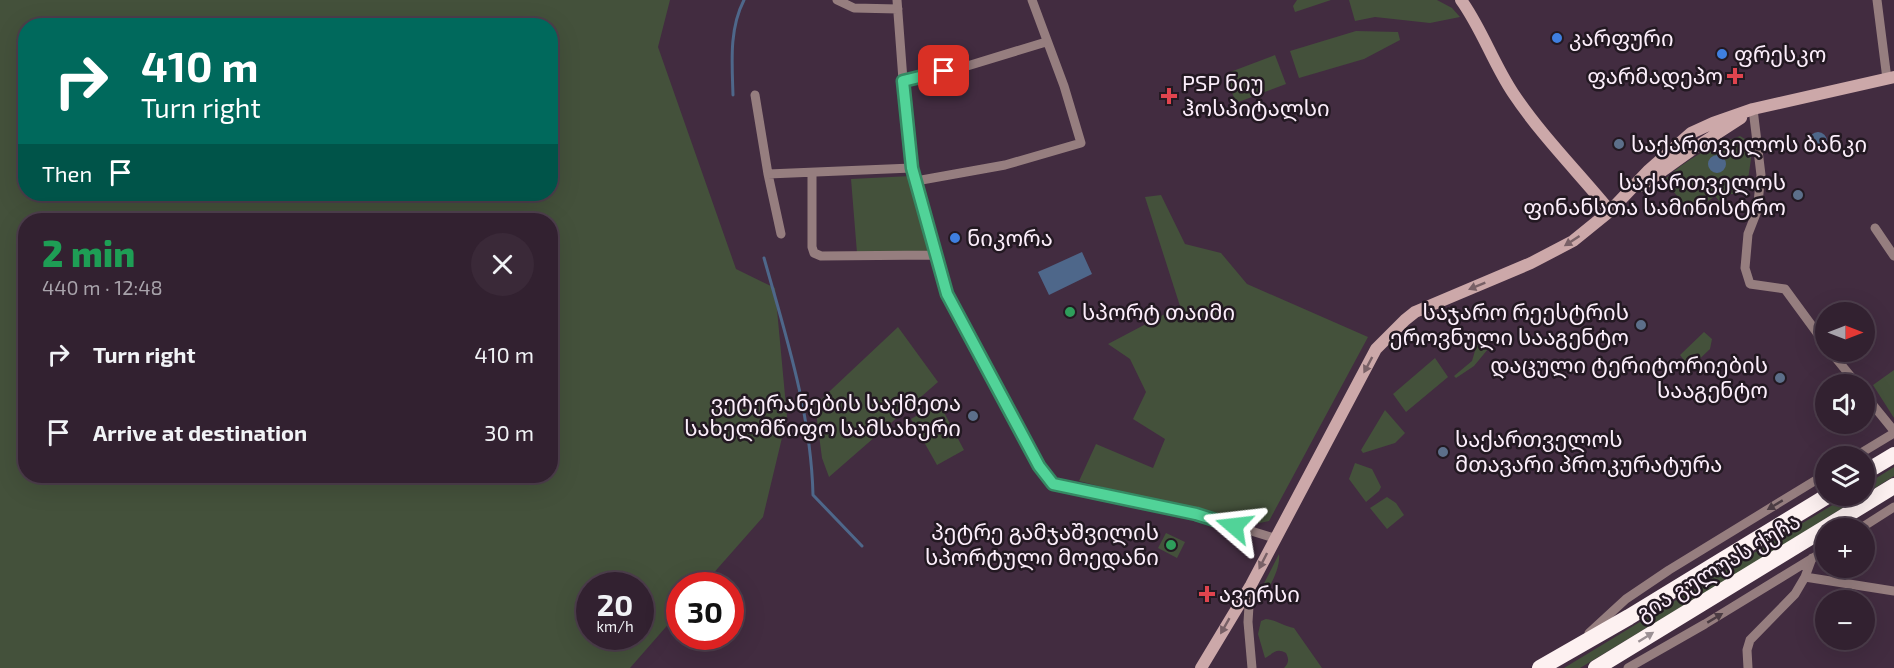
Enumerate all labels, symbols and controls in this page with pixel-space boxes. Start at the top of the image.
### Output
place label: კარფური [1569,24,1674,51]
marker: კარფური [1550,31,1564,45]
text: 410 m [141,40,258,90]
place label: ფრესკო [1734,40,1827,67]
icon: right [42,42,120,120]
pin [918,45,969,96]
marker: ფრესკო [1715,47,1729,61]
icon: arrive [927,54,960,87]
place label: ფარმადეპო [1587,62,1723,90]
place label: PSP ნიუ ჰოსპიტალსი [1182,69,1330,122]
marker: ფარმადეპო [1728,69,1742,83]
marker: PSP ნიუ ჰოსპიტალსი [1160,87,1178,105]
text: Turn right [141,91,261,123]
place label: საქართველოს ბანკი [1631,130,1867,158]
marker: საქართველოს ბანკი [1612,137,1626,151]
icon: arrive [104,156,137,189]
text: Then [42,160,92,186]
place label: საქართველოს ფინანსთა სამინისტრო [1523,168,1786,220]
marker: საქართველოს ფინანსთა სამინისტრო [1791,188,1805,202]
place label: ნიკორა [967,224,1053,251]
text: 2 min [42,231,135,274]
marker: ნიკორა [948,231,962,245]
button: close [471,233,534,296]
one-way arrow [1564,235,1581,246]
text: 440 m · 12:48 [42,275,163,299]
one-way arrow [1467,281,1485,291]
place label: სპორტ თაიმი [1082,298,1235,325]
place label: საჯარო რეესტრის ეროვნული სააგენტო [1390,298,1629,351]
north arrow [1815,302,1875,362]
map controls [1815,302,1875,650]
marker: სპორტ თაიმი [1063,305,1077,319]
marker: საჯარო რეესტრის ეროვნული სააგენტო [1634,318,1648,332]
icon: right [42,338,75,371]
text: Turn right [93,341,195,367]
text: 410 m [474,341,534,367]
place label: დაცული ტერიტორიების სააგენტო [1490,351,1768,403]
one-way arrow [1363,356,1373,373]
marker: დაცული ტერიტორიების სააგენტო [1773,371,1787,385]
button: sound [1815,374,1875,434]
place label: ვეტერანების საქმეთა სახელმწიფო სამსახური [684,389,961,442]
marker: ვეტერანების საქმეთა სახელმწიფო სამსახური [966,409,980,423]
icon: arrive [42,416,75,449]
text: Arrive at destination [93,419,307,445]
text: 30 m [484,419,534,445]
place label: საქართველოს მთავარი პროკურატურა [1455,425,1722,477]
marker: საქართველოს მთავარი პროკურატურა [1436,445,1450,459]
button: layers [1815,446,1875,506]
position arrow [1202,494,1266,558]
one-way arrow [1767,499,1783,510]
street label: გია გულუას ქუჩა [1631,507,1805,627]
place label: პეტრე გამჯაშვილის სპორტული მოედანი [925,518,1159,571]
button: + [1815,518,1875,578]
marker: პეტრე გამჯაშვილის სპორტული მოედანი [1164,538,1178,552]
one-way arrow [1258,553,1267,570]
speed limit sign: 30 [666,572,744,650]
place label: ავერსი [1219,580,1300,607]
text: 20 [597,586,633,622]
marker: ავერსი [1200,587,1214,601]
button: − [1815,590,1875,650]
one-way arrow [1707,612,1723,623]
text: km/h [596,617,634,635]
one-way arrow [1220,618,1231,634]
one-way arrow [1637,632,1654,643]

